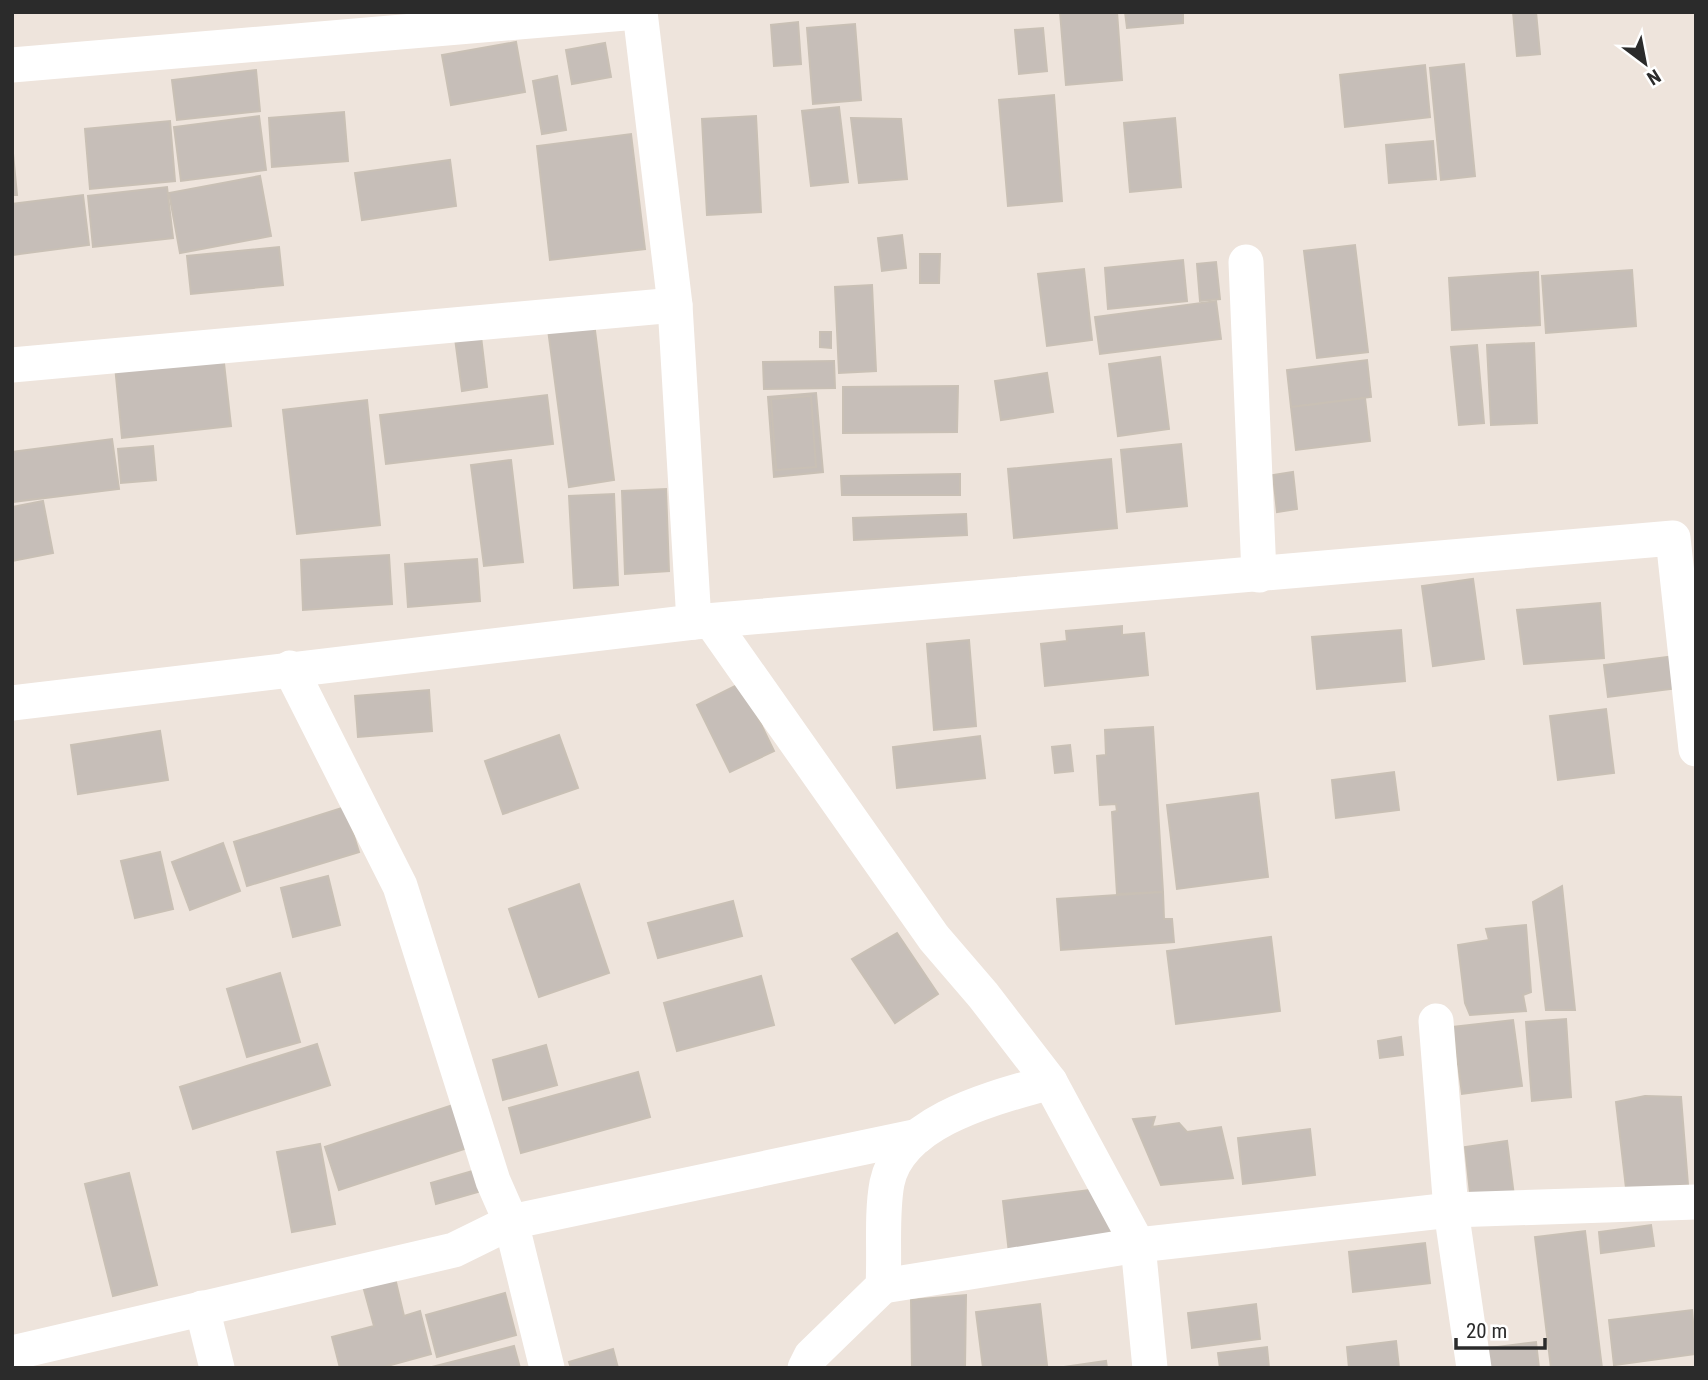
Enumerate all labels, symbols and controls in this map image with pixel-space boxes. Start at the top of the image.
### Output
north arrow [1610,28,1680,98]
text: N [1643,64,1665,90]
scale bar [1456,1306,1545,1350]
text: 20 m [1466,1319,1507,1343]

